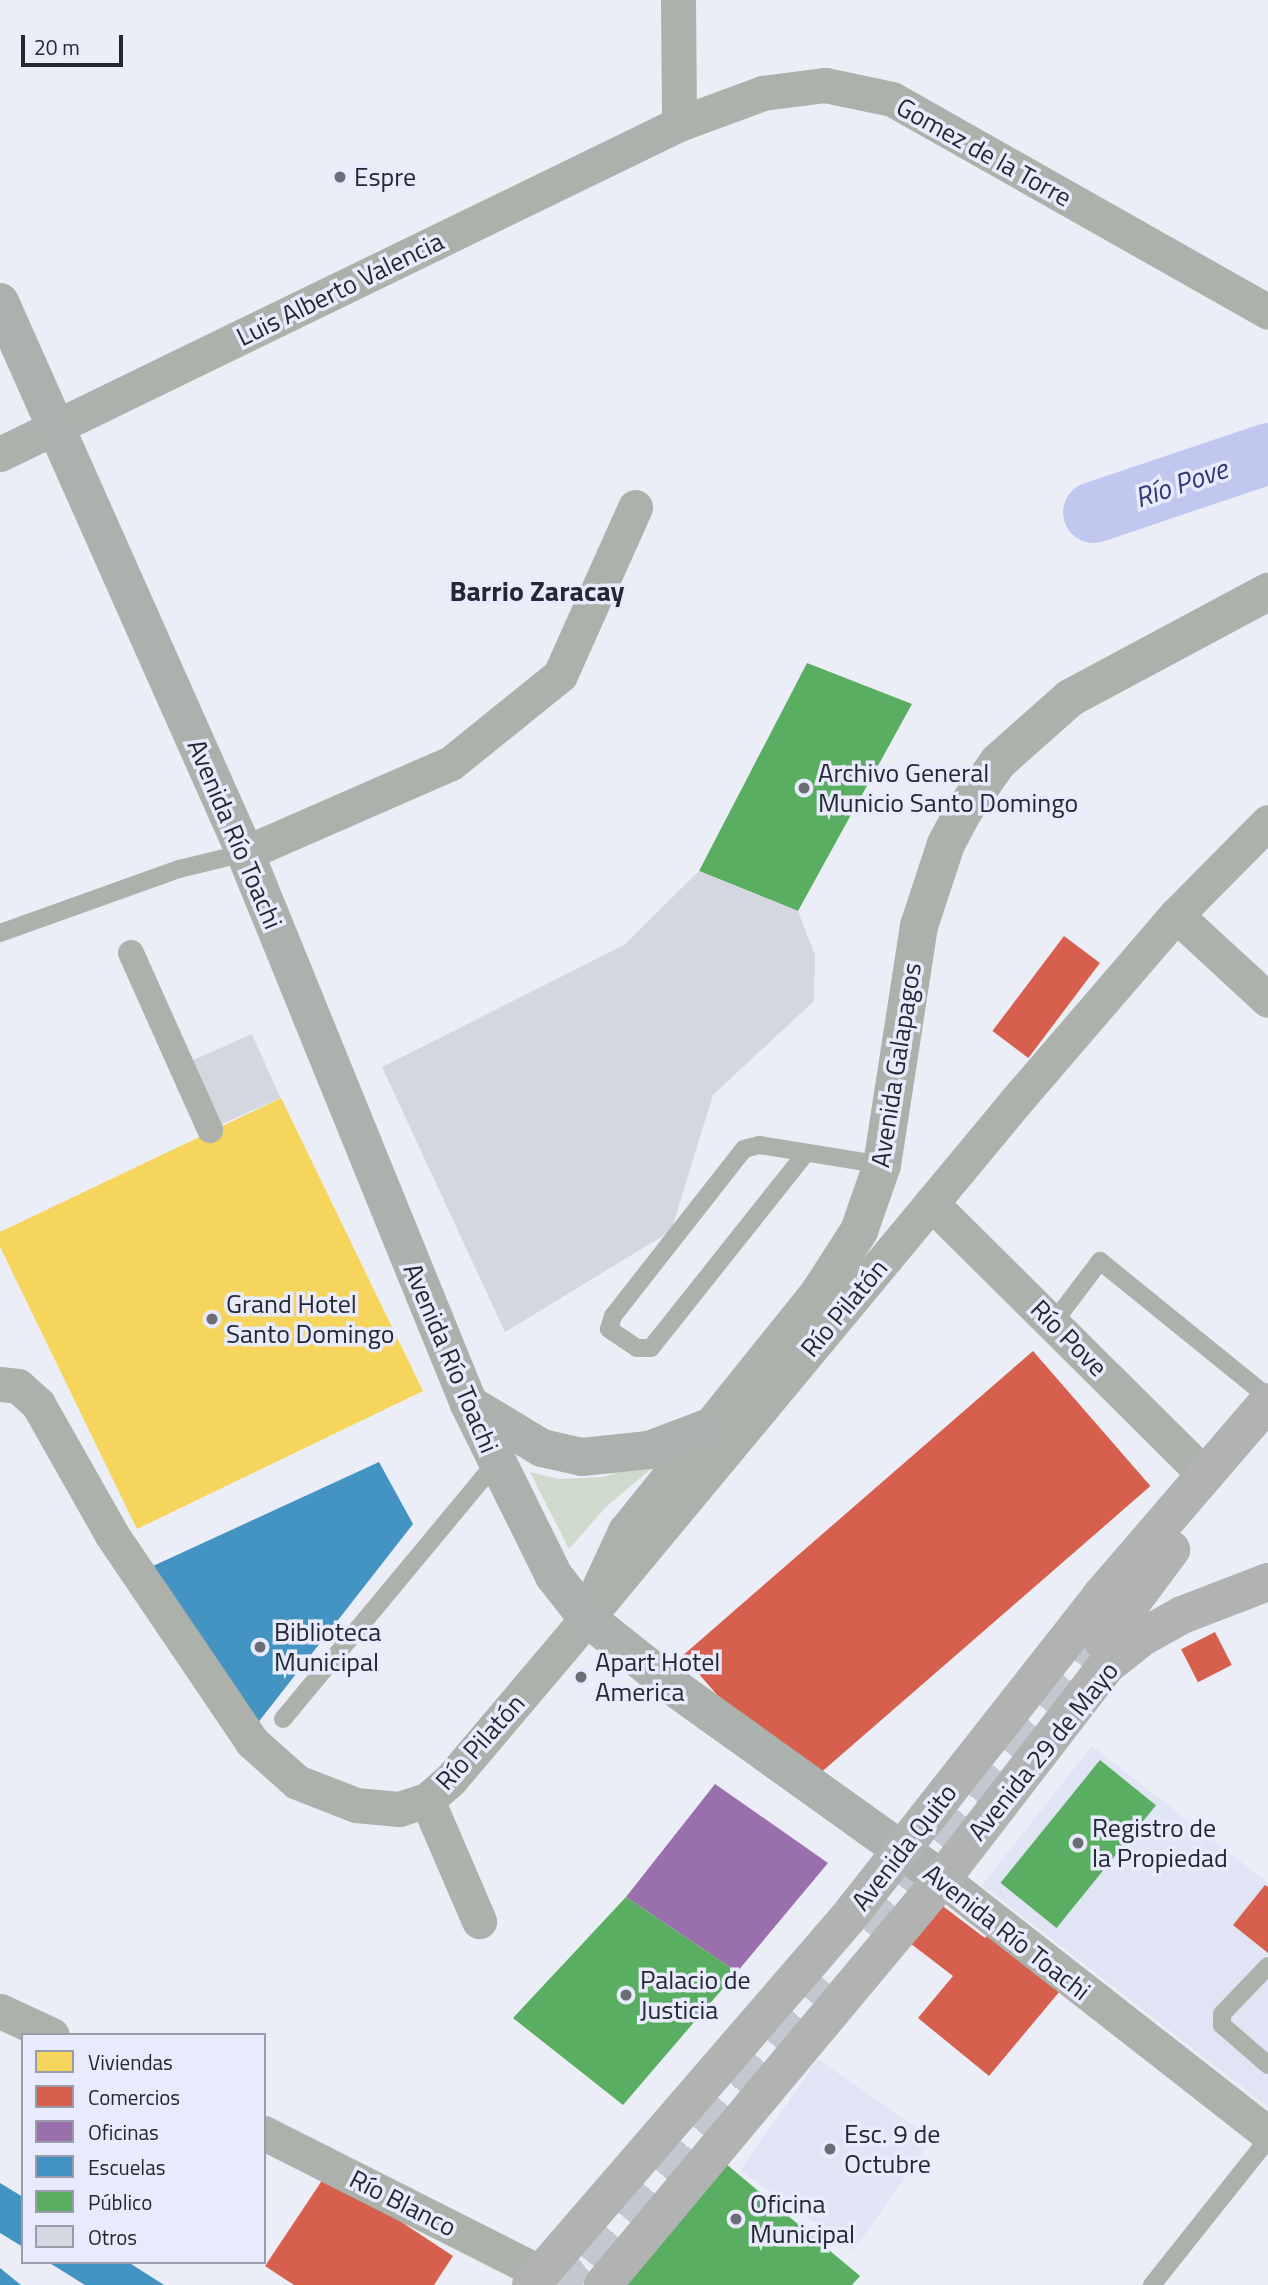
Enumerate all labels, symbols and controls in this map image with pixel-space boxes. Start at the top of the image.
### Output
scale bar [24,21,126,65]
text: 20 m [34,31,80,63]
street label: Gomez de la Torre [891,91,1077,213]
place label: Espre [354,161,416,193]
marker: Espre [332,169,348,185]
street label: Luis Alberto Valencia [232,225,448,353]
water label: Río Pove [1130,452,1232,514]
district label: Barrio Zaracay [450,574,624,608]
street label: Avenida Río Toachi [181,735,289,933]
place label: Archivo General Municio Santo Domingo [818,757,1078,818]
marker: Archivo General Municio Santo Domingo [796,780,812,796]
street label: Avenida Galapagos [864,961,928,1169]
street label: Río Pilatón [794,1253,894,1363]
street label: Avenida Río Toachi [397,1259,505,1457]
place label: Grand Hotel Santo Domingo [226,1288,395,1350]
street label: Río Pove [1024,1293,1114,1383]
marker: Grand Hotel Santo Domingo [204,1311,220,1327]
place label: Biblioteca Municipal [274,1616,381,1678]
marker: Biblioteca Municipal [252,1639,268,1655]
place label: Apart Hotel America [595,1646,720,1708]
street label: Avenida 29 de Mayo [961,1655,1125,1847]
marker: Apart Hotel America [573,1669,589,1685]
street label: Río Pilatón [429,1688,531,1796]
street label: Avenida Quito [845,1777,963,1917]
place label: Registro de la Propiedad [1092,1812,1228,1874]
marker: Registro de la Propiedad [1070,1835,1086,1851]
street label: Avenida Río Toachi [917,1857,1097,2007]
place label: Palacio de Justicia [640,1964,751,2025]
marker: Palacio de Justicia [618,1987,634,2003]
legend [21,2033,266,2264]
text: Viviendas [88,2046,173,2078]
text: Comercios [88,2081,180,2113]
text: Oficinas [88,2116,159,2148]
place label: Esc. 9 de Octubre [844,2118,940,2180]
marker: Esc. 9 de Octubre [822,2141,838,2157]
text: Escuelas [88,2151,165,2183]
street label: Río Blanco [345,2163,461,2243]
text: Público [88,2186,152,2218]
place label: Oficina Municipal [750,2188,855,2250]
marker: Oficina Municipal [728,2211,744,2227]
text: Otros [88,2221,137,2253]

